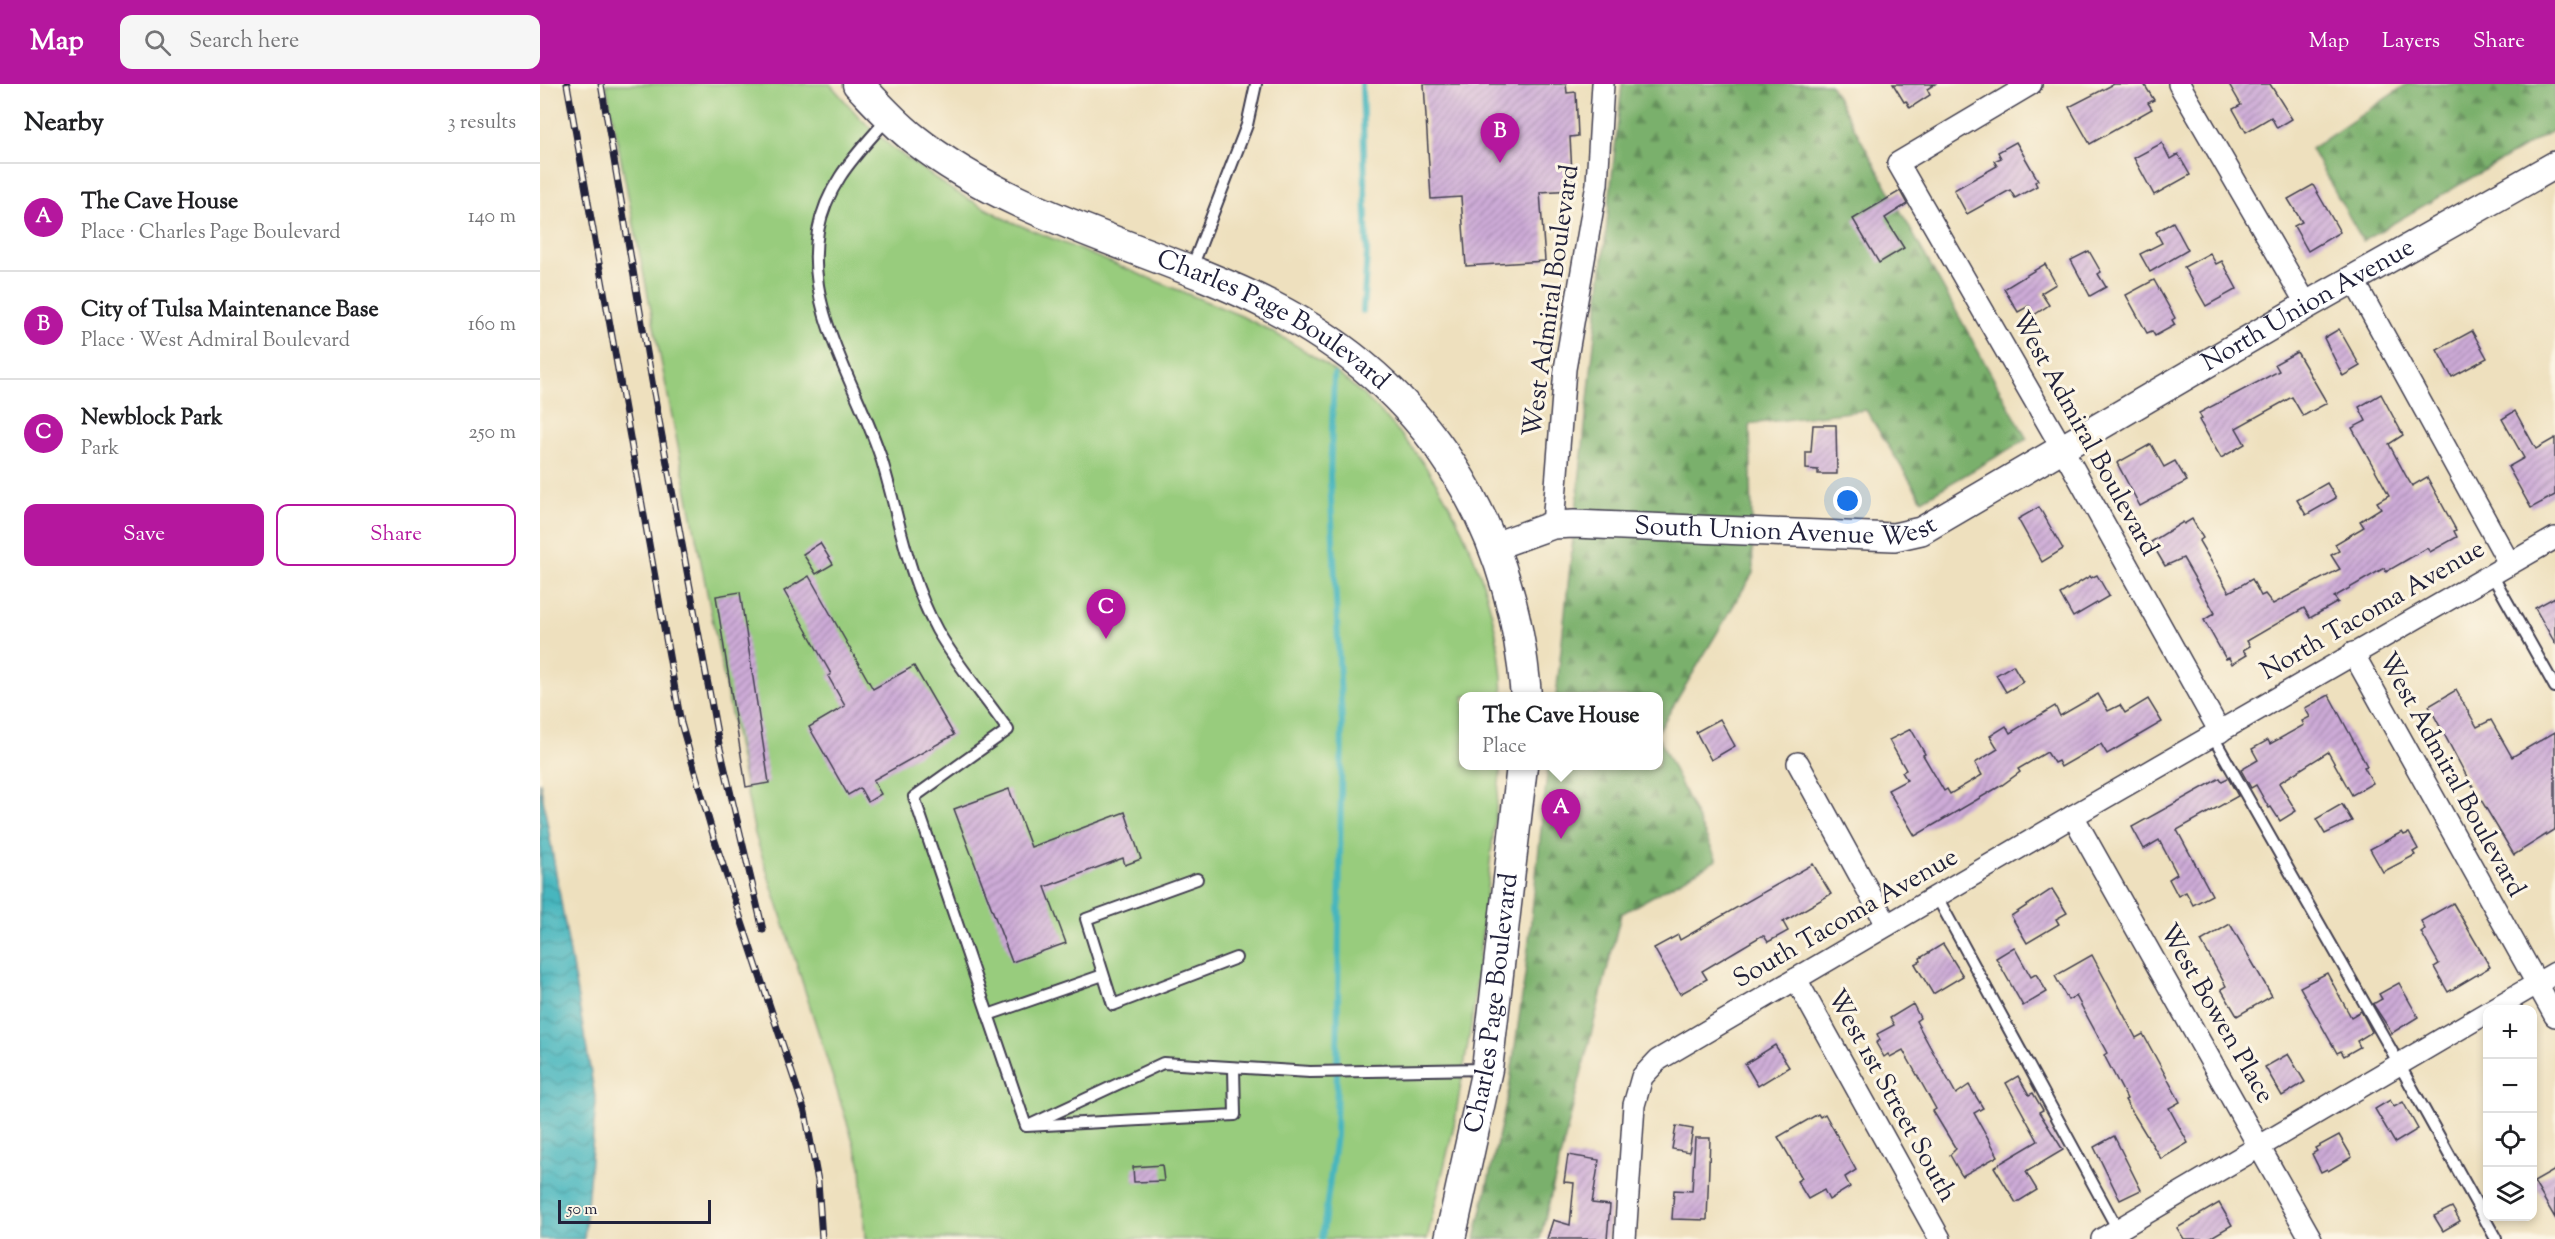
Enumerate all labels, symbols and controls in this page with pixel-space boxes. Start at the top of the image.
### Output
search box [120,15,540,69]
text: Map [30,22,84,62]
icon: search [141,26,174,59]
text: Search here [189,26,299,58]
text: Map [2309,27,2349,57]
text: Layers [2382,27,2440,57]
text: Share [2473,27,2525,57]
text: Nearby [24,105,104,142]
text: 3 results [447,109,516,138]
pin: B [1480,113,1520,163]
street label: West Admiral Boulevard [1515,162,1589,440]
text: The Cave House [81,187,238,219]
text: A [35,203,52,232]
text: 140 m [468,203,516,232]
text: Place · Charles Page Boulevard [81,219,341,248]
street label: North Union Avenue [2195,229,2421,381]
street label: Charles Page Boulevard [1151,240,1398,399]
text: City of Tulsa Maintenance Base [81,295,379,327]
street label: West Admiral Boulevard [2001,305,2167,563]
text: B [37,311,50,340]
text: 160 m [468,311,516,340]
text: Place · West Admiral Boulevard [81,327,350,356]
text: Newblock Park [81,403,223,435]
text: C [35,419,52,448]
text: 250 m [468,419,516,448]
text: Park [81,435,119,464]
your location [1833,486,1862,515]
button: Save [24,504,264,566]
button: Share [276,504,516,566]
street label: South Union Avenue West [1634,507,1944,556]
street label: North Tacoma Avenue [2254,532,2492,690]
pin: C [1086,590,1126,639]
street label: West Admiral Boulevard [2368,646,2534,904]
popup [1459,692,1663,770]
text: The Cave House [1482,701,1640,733]
text: Place [1482,733,1527,762]
pin: A [1542,790,1580,839]
street label: South Tacoma Avenue [1727,840,1965,998]
street label: Charles Page Boulevard [1455,871,1528,1137]
street label: West Bowen Place [2149,917,2283,1111]
street label: West 1st Street South [1817,983,1965,1209]
map controls [2483,1005,2537,1221]
button: + [2483,1005,2537,1059]
button: − [2483,1059,2537,1113]
button: locate [2483,1113,2537,1167]
button: layers [2483,1167,2537,1221]
scale bar [558,1197,711,1224]
text: 50 m [567,1199,598,1222]

